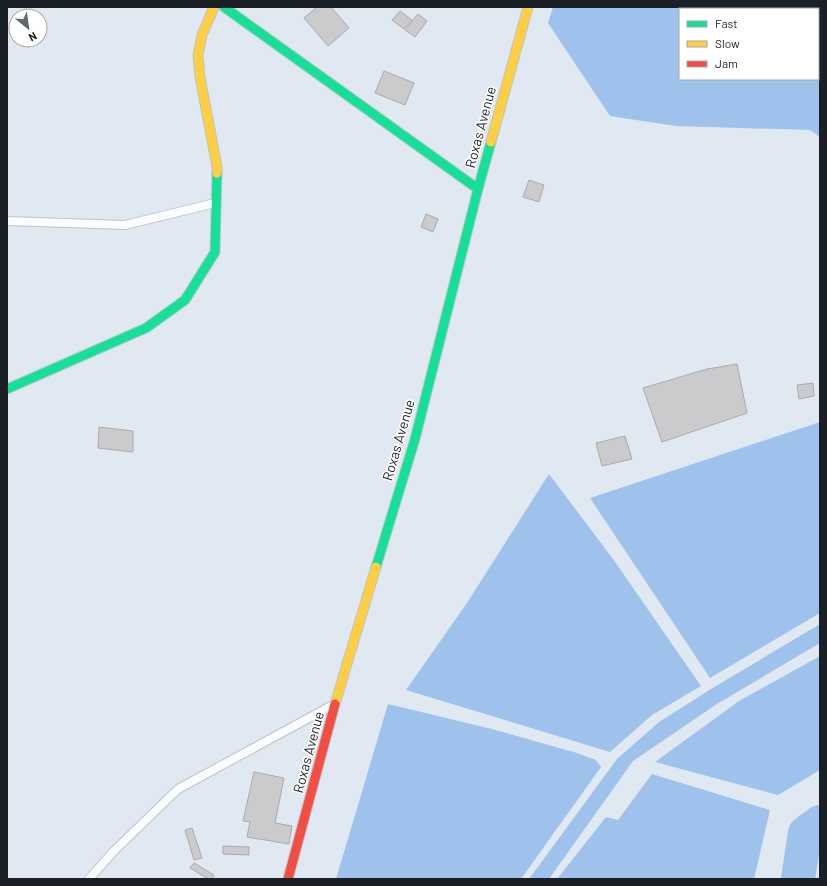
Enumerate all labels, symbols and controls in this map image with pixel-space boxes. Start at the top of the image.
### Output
north arrow [8,8,48,48]
legend [679,8,819,80]
text: Fast [715,16,738,30]
text: N [27,30,39,45]
text: Slow [715,36,740,50]
text: Jam [715,56,738,70]
street label: Roxas Avenue [461,84,499,170]
street label: Roxas Avenue [378,397,418,483]
street label: Roxas Avenue [289,709,327,795]

